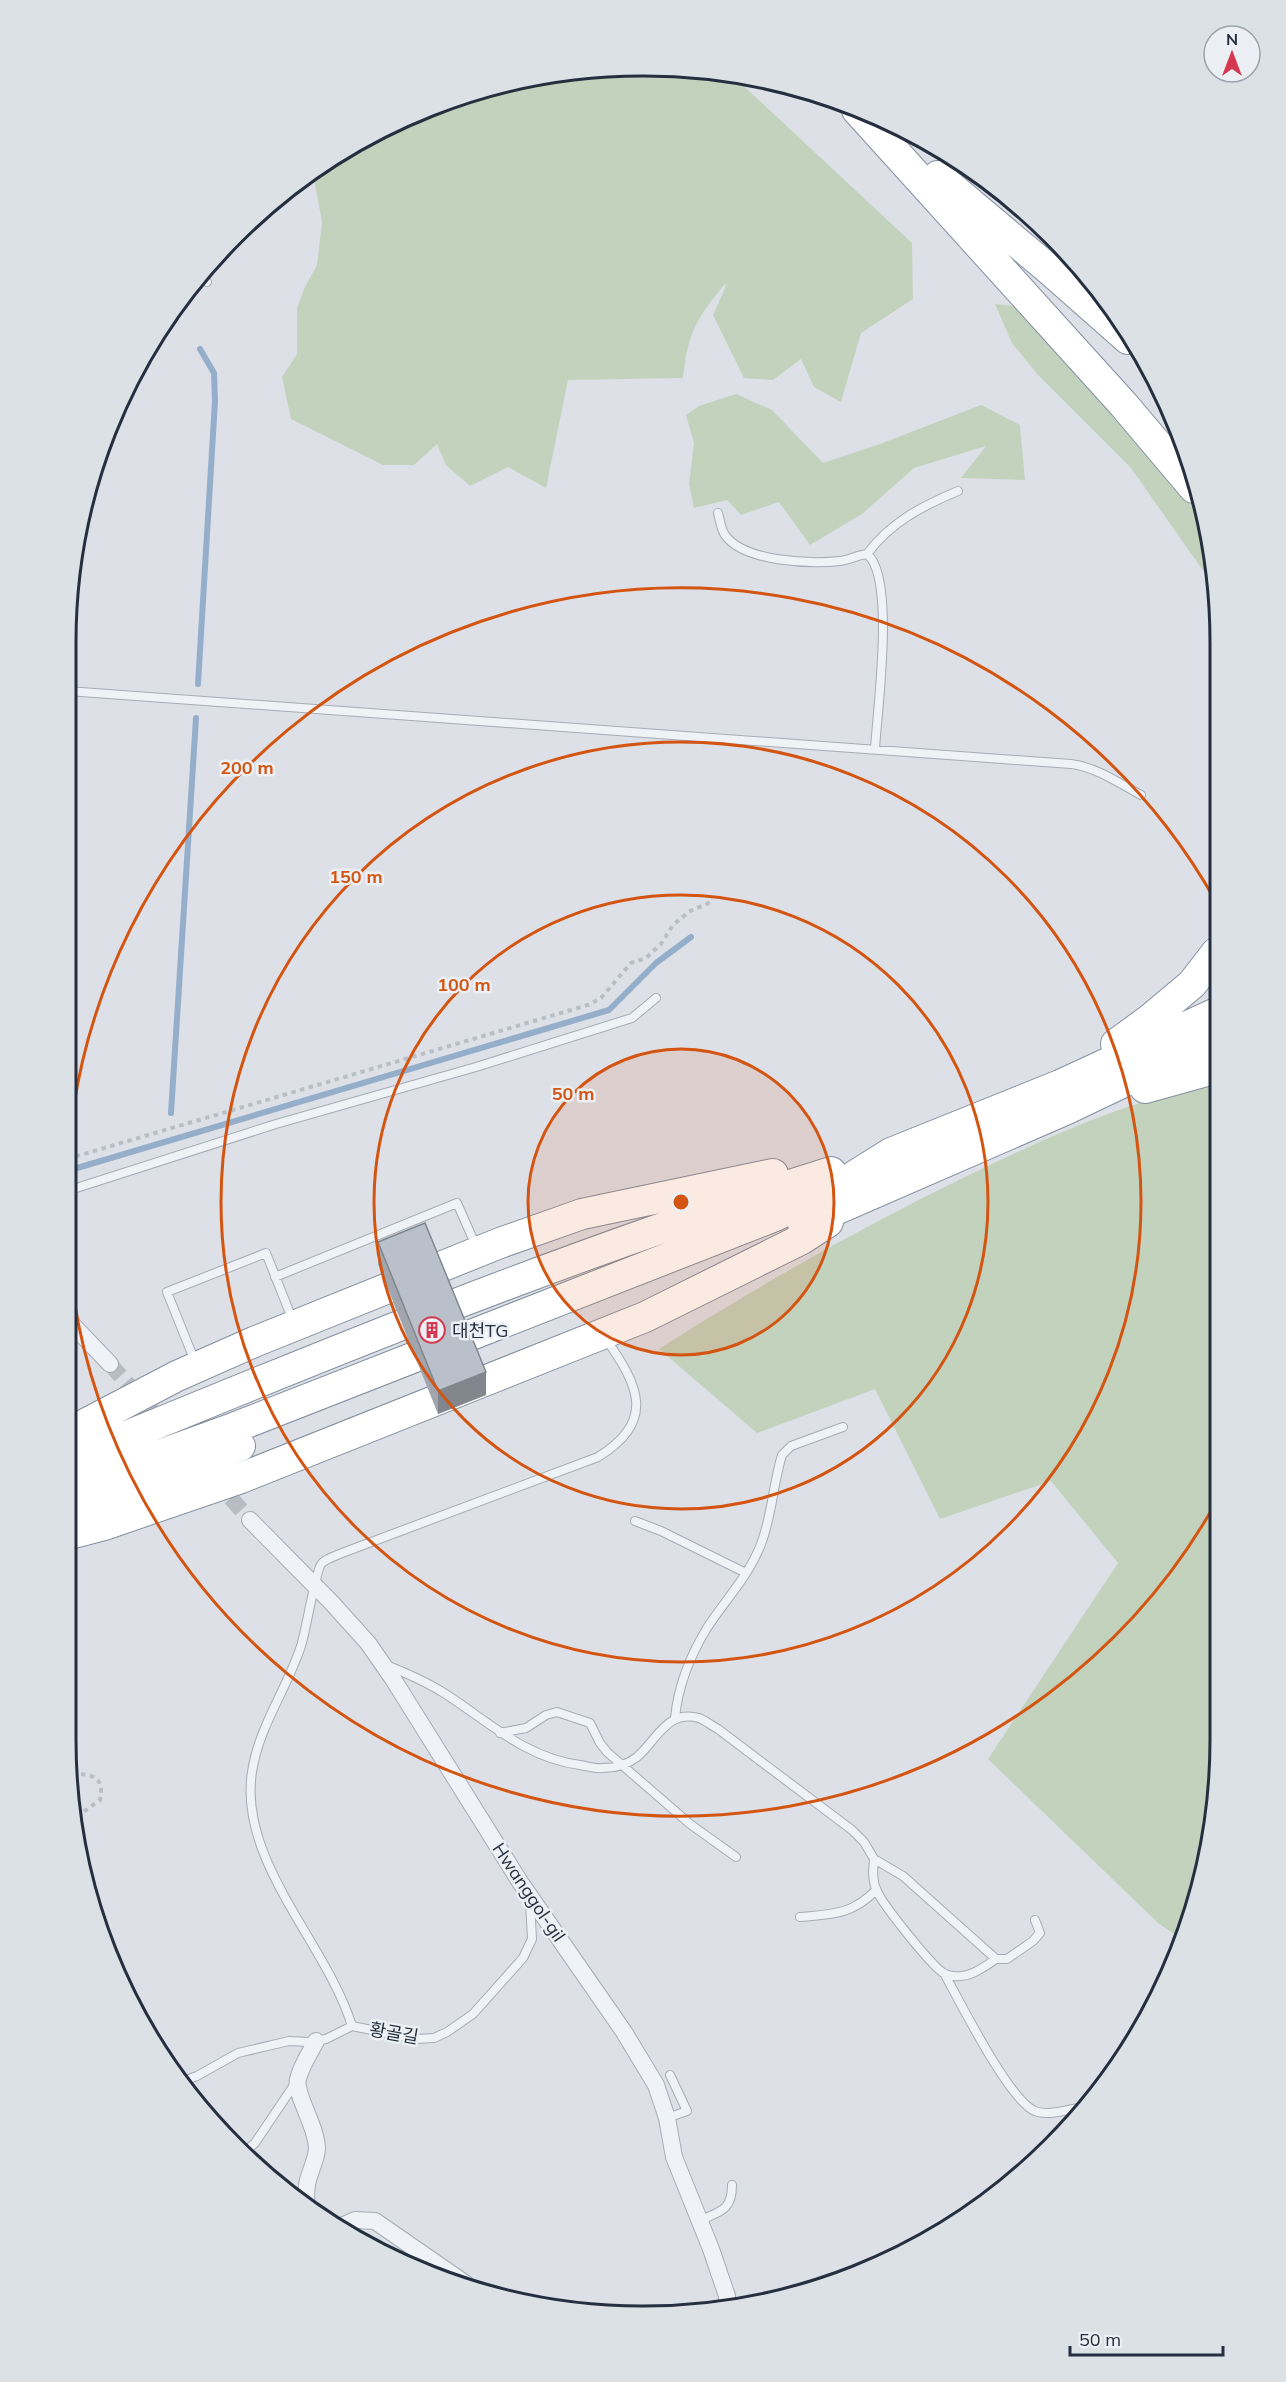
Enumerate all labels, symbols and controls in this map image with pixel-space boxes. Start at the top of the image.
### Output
north arrow [1202,24,1262,84]
text: N [1226,29,1238,49]
text: 200 m [220,756,274,779]
text: 150 m [329,865,383,888]
text: 100 m [437,973,491,996]
text: 50 m [552,1082,594,1105]
centre of rings [671,1192,691,1212]
building icon: 대천TG [417,1315,447,1345]
place label: 대천TG [452,1319,508,1342]
street label: Hwanggol-gil [488,1838,570,1946]
street label: 황골길 [368,2017,420,2049]
scale bar [1070,2319,1223,2357]
text: 50 m [1079,2328,1121,2351]

